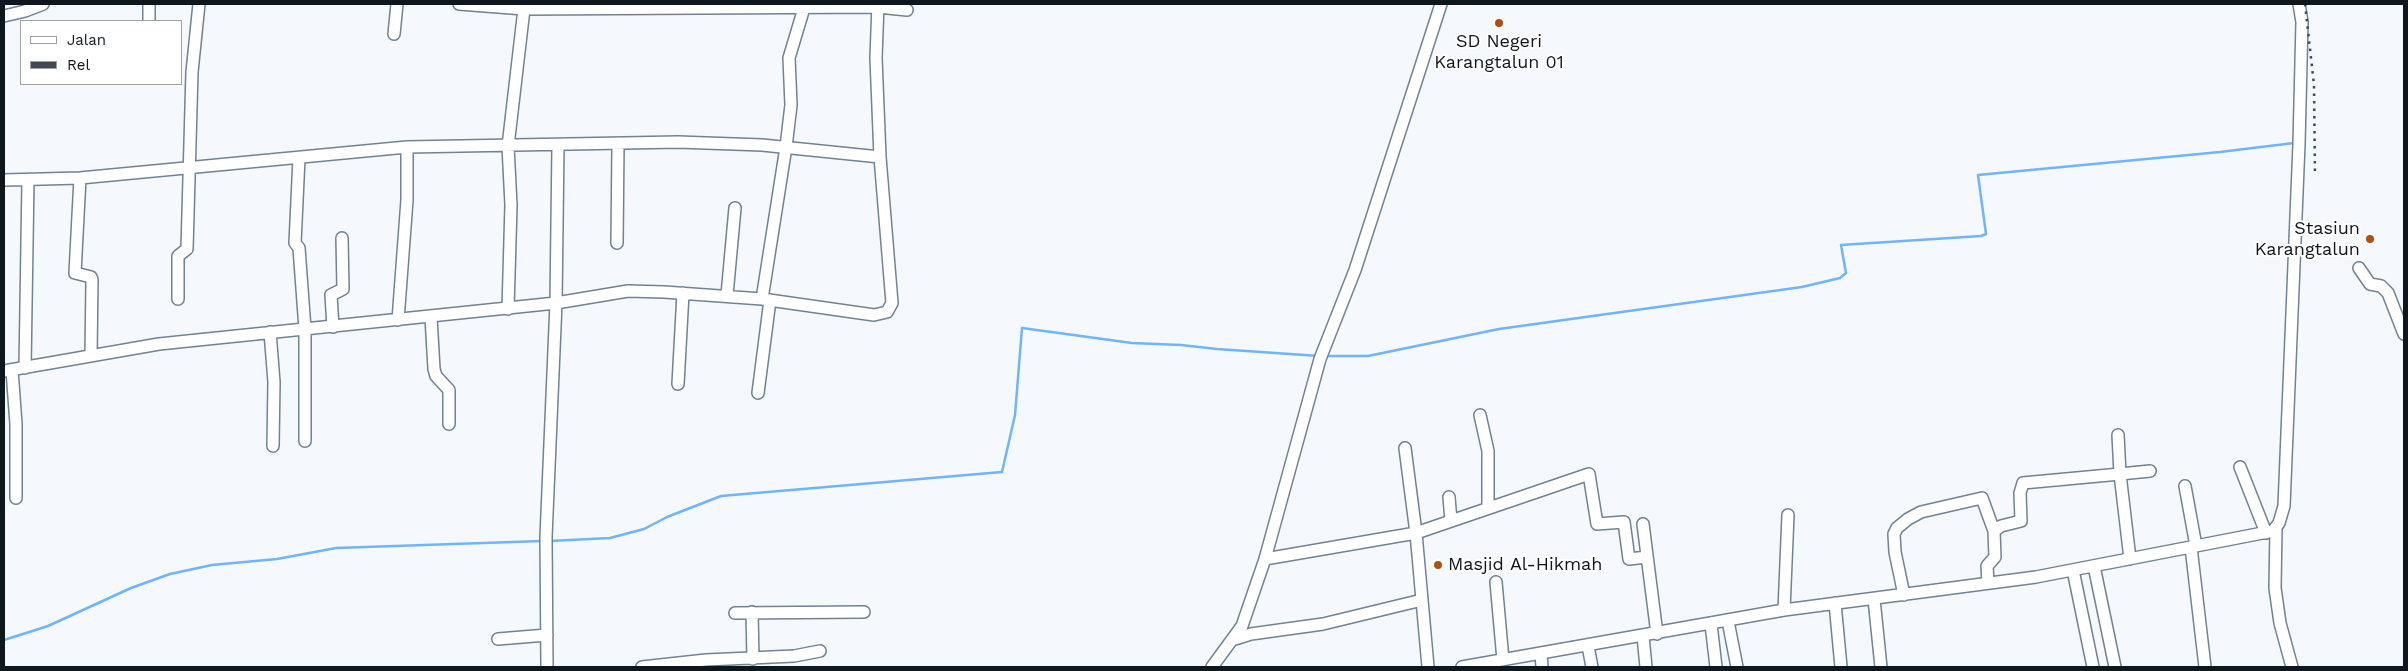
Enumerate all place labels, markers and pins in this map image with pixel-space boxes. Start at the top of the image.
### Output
marker: SD Negeri Karangtalun 01 [1493,17,1505,29]
place label: SD Negeri Karangtalun 01 [1434,31,1564,74]
place label: Stasiun Karangtalun [2255,218,2360,260]
marker: Stasiun Karangtalun [2364,233,2376,245]
place label: Masjid Al-Hikmah [1448,554,1602,576]
marker: Masjid Al-Hikmah [1432,559,1444,571]

